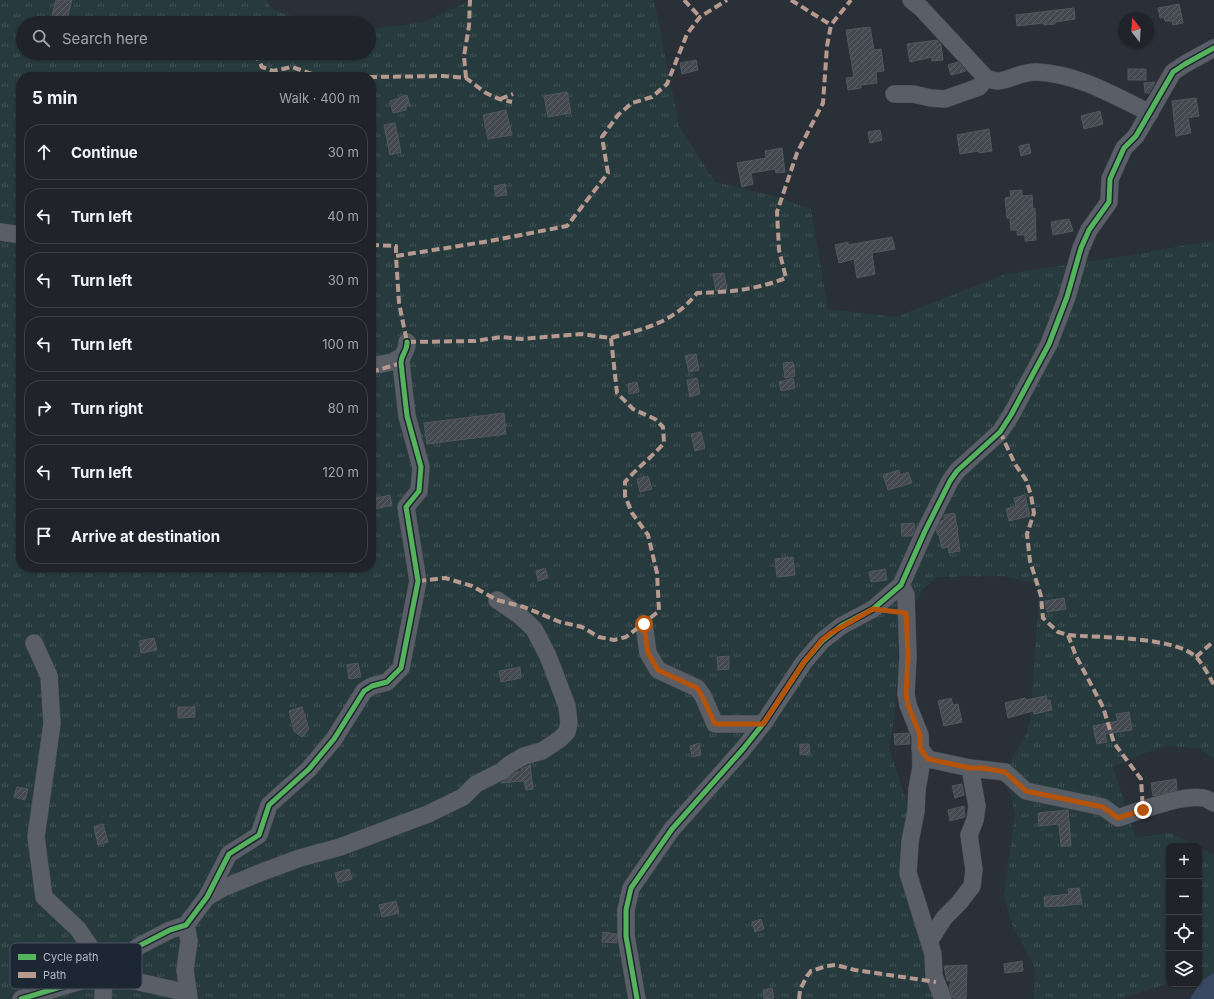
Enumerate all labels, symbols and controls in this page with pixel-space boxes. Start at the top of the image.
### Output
north arrow [1118,12,1154,48]
search box [16,16,376,60]
icon: search [30,27,52,49]
text: Search here [62,29,148,48]
text: 5 min [32,88,78,108]
text: Walk · 400 m [279,90,360,106]
icon: ahead [33,141,55,163]
text: Continue [71,143,138,162]
text: 30 m [328,144,359,160]
icon: left [33,205,55,227]
text: Turn left [71,207,132,226]
text: 40 m [327,208,359,224]
icon: left [33,269,55,291]
text: Turn left [71,271,132,290]
text: 30 m [328,272,359,288]
icon: left [33,333,55,355]
text: Turn left [71,335,132,354]
text: 100 m [322,336,359,352]
icon: right [33,397,55,419]
text: Turn right [71,399,143,418]
text: 80 m [328,400,359,416]
icon: left [33,461,55,483]
text: Turn left [71,463,132,482]
text: 120 m [323,464,359,480]
icon: arrive [33,525,55,547]
text: Arrive at destination [71,527,220,546]
route start [635,615,653,633]
route end [1134,801,1152,819]
map controls [1166,843,1202,987]
button: + [1166,843,1202,879]
button: − [1166,879,1202,915]
button: locate [1166,915,1202,951]
legend [10,943,142,989]
text: Cycle path [43,950,99,964]
button: layers [1166,951,1202,987]
text: Path [43,968,66,982]

